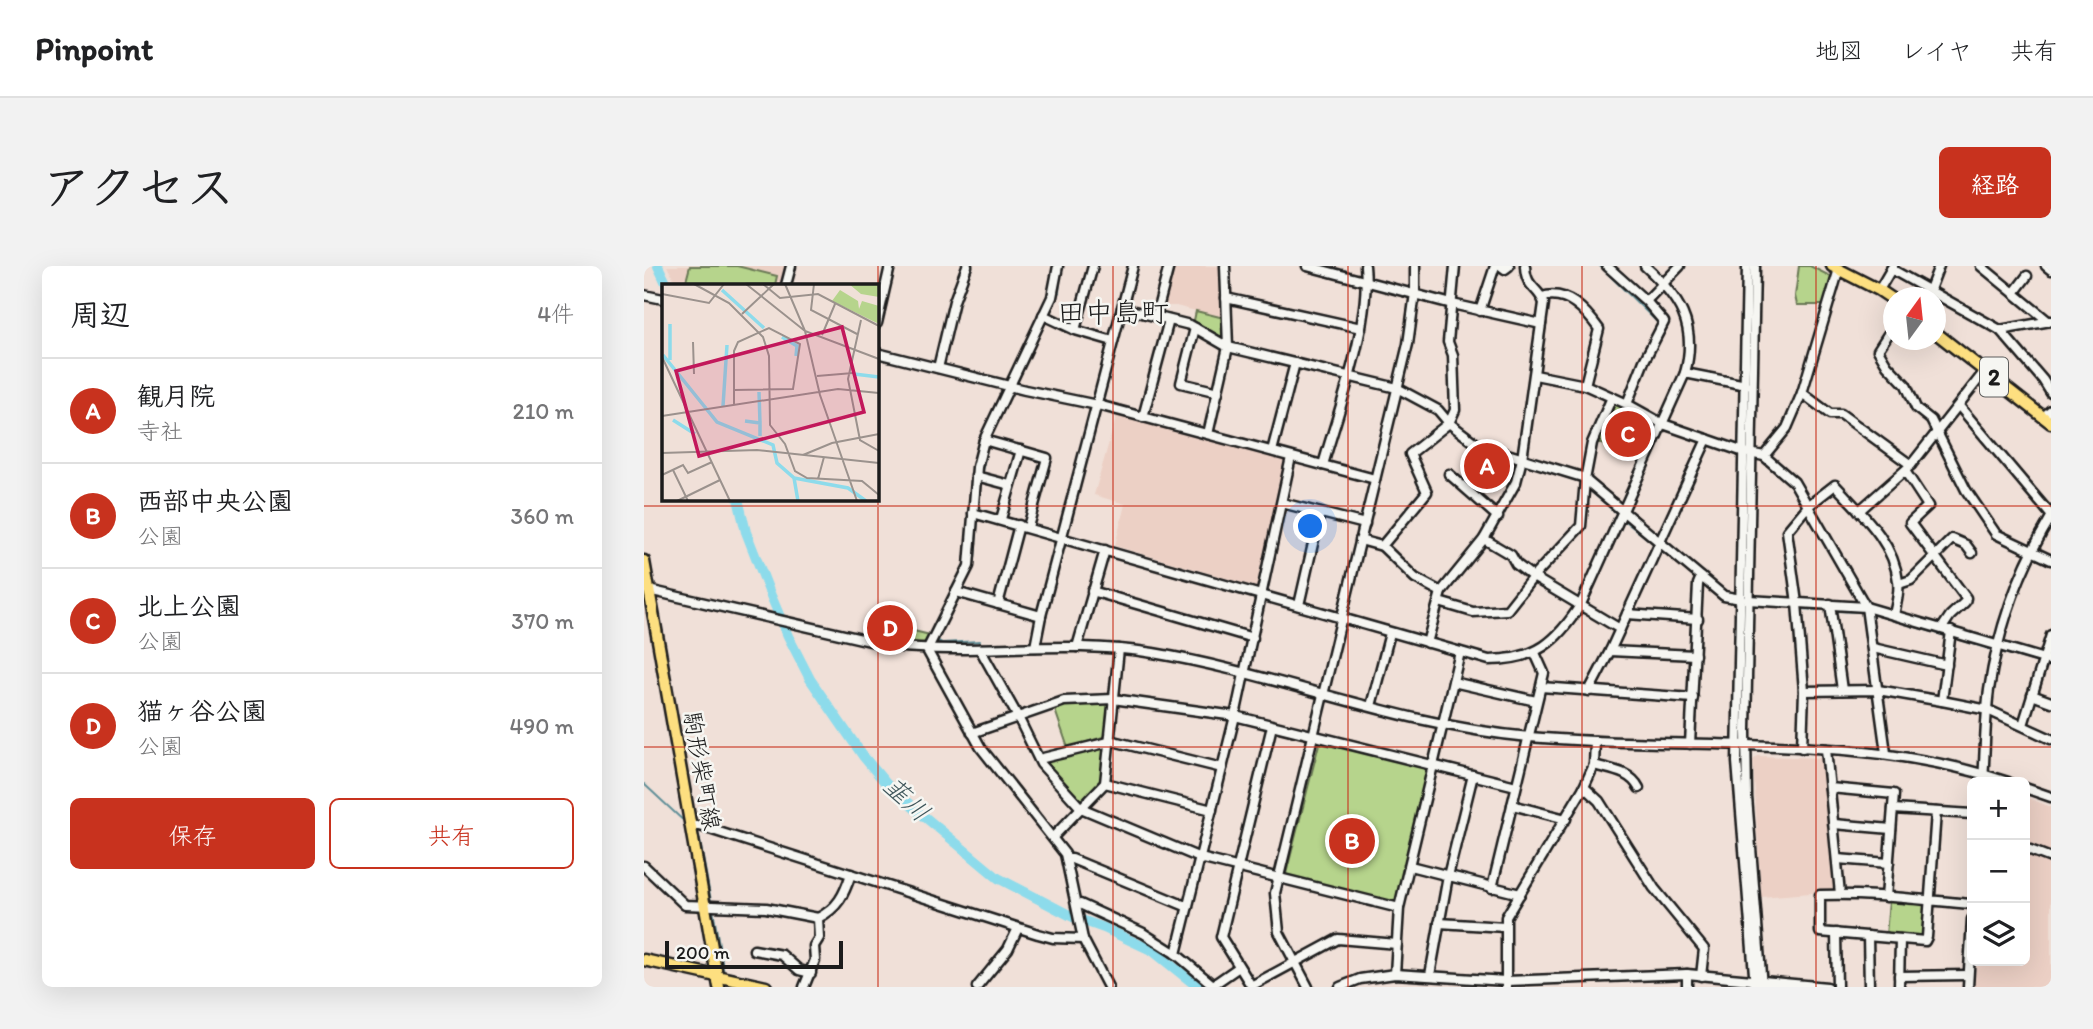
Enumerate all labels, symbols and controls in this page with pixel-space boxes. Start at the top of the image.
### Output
text: Pinpoint [35,29,153,68]
text: 地図 [1815,36,1863,65]
text: レイヤ [1901,36,1972,65]
text: 共有 [2010,36,2058,65]
button: 経路 [1939,147,2051,218]
text: アクセス [42,157,235,216]
inset map [662,284,878,500]
north arrow [1883,287,1946,350]
district label: 田中島町 [1057,295,1169,329]
text: 周辺 [70,296,130,333]
text: 4件 [537,300,574,328]
road number: 2 [1980,358,2008,396]
text: 観月院 [137,380,215,412]
text: A [86,397,100,425]
text: 210 m [513,397,574,425]
pin: C [1605,408,1651,460]
text: 寺社 [137,417,183,445]
pin: A [1464,440,1510,492]
text: 西部中央公園 [137,485,293,517]
text: B [86,502,100,530]
text: 360 m [511,502,574,530]
your location [1293,509,1327,543]
text: 公園 [137,522,183,550]
text: 北上公園 [137,590,241,622]
pin: D [867,602,913,654]
text: C [86,607,100,635]
text: 370 m [511,607,574,635]
text: 公園 [137,627,183,655]
text: 猫ヶ谷公園 [137,695,267,727]
street label: 駒形柴町線 [678,709,727,833]
text: D [85,712,101,740]
text: 490 m [509,712,574,740]
text: 公園 [137,732,183,760]
water label: 韮川 [877,770,937,828]
map controls [1967,777,2030,966]
button: + [1967,777,2030,840]
button: 保存 [70,798,315,869]
button: 共有 [329,798,574,869]
pin: B [1329,815,1375,867]
button: − [1967,840,2030,903]
button: layers [1967,903,2030,966]
scale bar [665,938,844,970]
text: 200 m [676,941,730,964]

